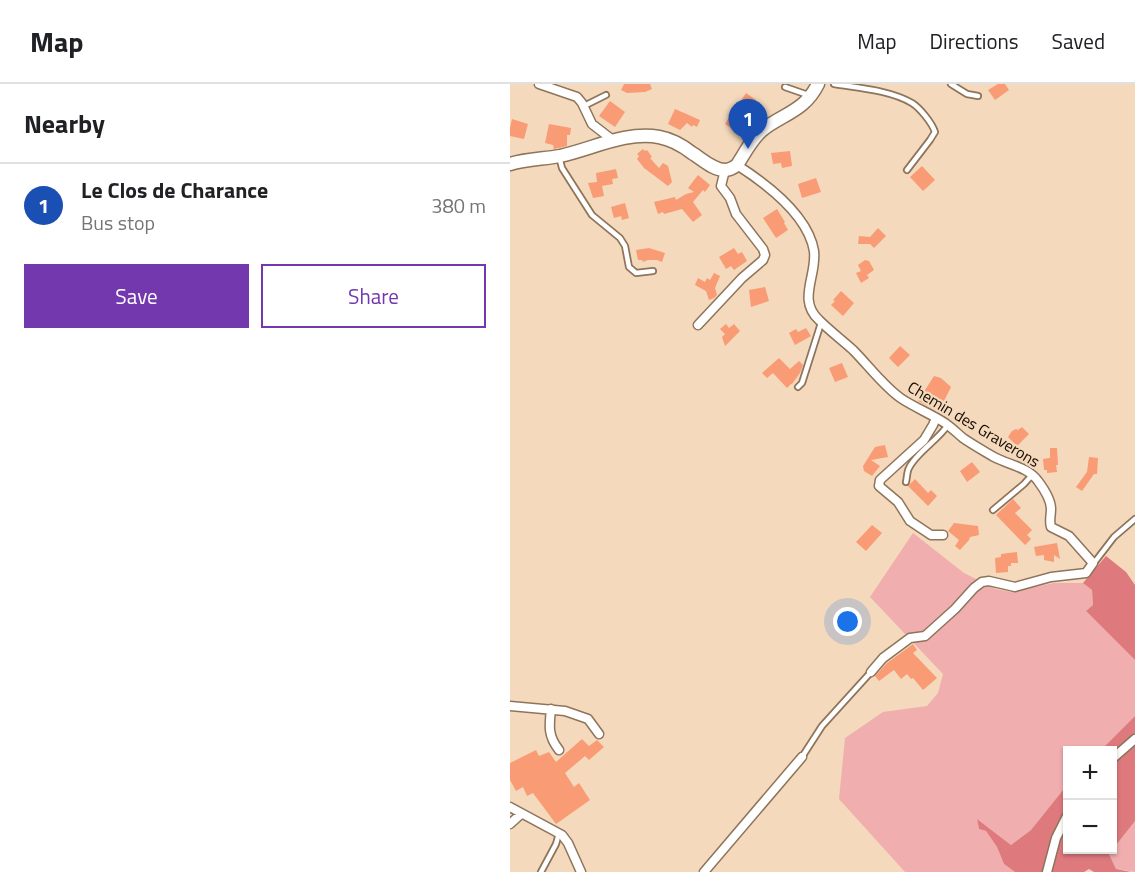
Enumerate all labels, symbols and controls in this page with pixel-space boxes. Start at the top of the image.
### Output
text: Map [30,20,84,63]
text: Map [857,25,897,57]
text: Directions [930,25,1019,57]
text: Saved [1052,25,1105,57]
pin: 1 [728,100,768,149]
text: Nearby [24,104,105,143]
text: Le Clos de Charance [81,173,268,207]
text: 1 [38,190,49,221]
text: 380 m [431,190,486,221]
text: Bus stop [81,207,155,238]
button: Save [24,264,249,328]
button: Share [261,264,486,328]
street label: Chemin des Graverons [903,375,1045,473]
your location [833,607,862,636]
map controls [1063,746,1117,854]
button: + [1063,746,1117,800]
button: − [1063,800,1117,854]

